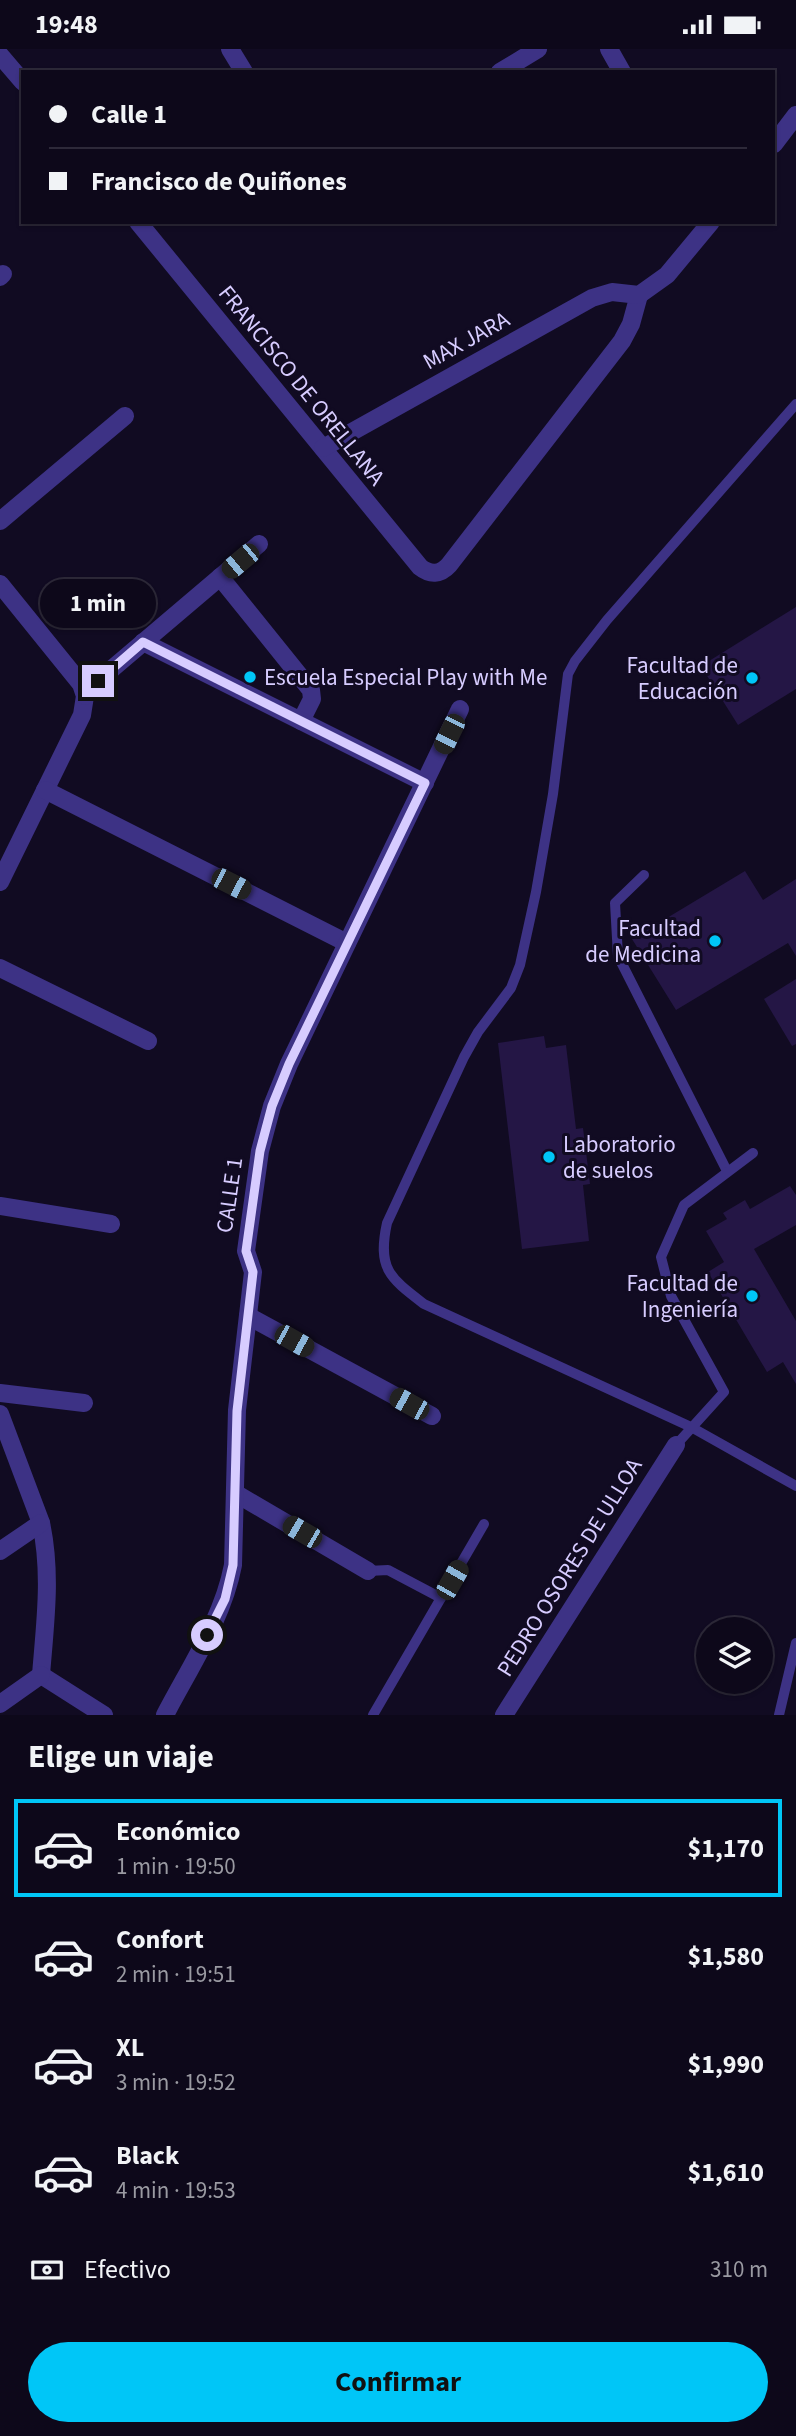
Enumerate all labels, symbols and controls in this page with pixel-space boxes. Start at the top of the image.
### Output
text: 19:48 [35,6,98,43]
text: Calle 1 [91,96,167,133]
text: Francisco de Quiñones [91,163,347,200]
street label: FRANCISCO DE ORELLANA [210,278,393,493]
street label: MAX JARA [417,303,516,378]
car [218,539,263,583]
callout: 1 min [40,579,156,629]
text: 1 min [70,587,126,620]
place label: Facultad de Educación [627,649,738,708]
place label: Escuela Especial Play with Me [264,661,547,694]
route end [82,665,114,697]
marker: Escuela Especial Play with Me [242,669,258,685]
marker: Facultad de Educación [744,670,760,686]
car [431,711,468,757]
car [208,865,255,903]
place label: Facultad de Medicina [585,912,701,971]
marker: Facultad de Medicina [707,933,723,949]
place label: Laboratorio de suelos [563,1128,676,1187]
marker: Laboratorio de suelos [541,1149,557,1165]
street label: CALLE 1 [208,1155,251,1235]
place label: Facultad de Ingeniería [627,1267,738,1326]
marker: Facultad de Ingeniería [744,1288,760,1304]
car [271,1322,318,1360]
car [386,1385,433,1423]
street label: PEDRO OSORES DE ULLOA [489,1451,650,1683]
car [279,1512,326,1552]
car [433,1557,472,1603]
map controls [696,1617,773,1694]
button: layers [696,1617,773,1694]
route start [191,1619,223,1651]
text: Elige un viaje [28,1734,214,1780]
text: Económico [116,1813,241,1850]
icon: car [32,1817,95,1880]
text: $1,170 [688,1830,764,1867]
text: 1 min · 19:50 [116,1850,236,1883]
text: Confort [116,1921,204,1958]
icon: car [32,1925,95,1988]
text: $1,580 [688,1938,764,1975]
text: 2 min · 19:51 [116,1958,236,1991]
text: XL [116,2029,144,2066]
icon: car [32,2033,95,2096]
text: $1,990 [688,2046,764,2083]
text: 3 min · 19:52 [116,2066,236,2099]
text: Black [116,2137,179,2174]
icon: car [32,2141,95,2204]
text: $1,610 [688,2154,764,2191]
text: 4 min · 19:53 [116,2174,236,2207]
icon: cash [28,2251,66,2289]
text: Efectivo [84,2251,171,2288]
text: 310 m [710,2253,768,2286]
button: Confirmar [28,2342,768,2422]

